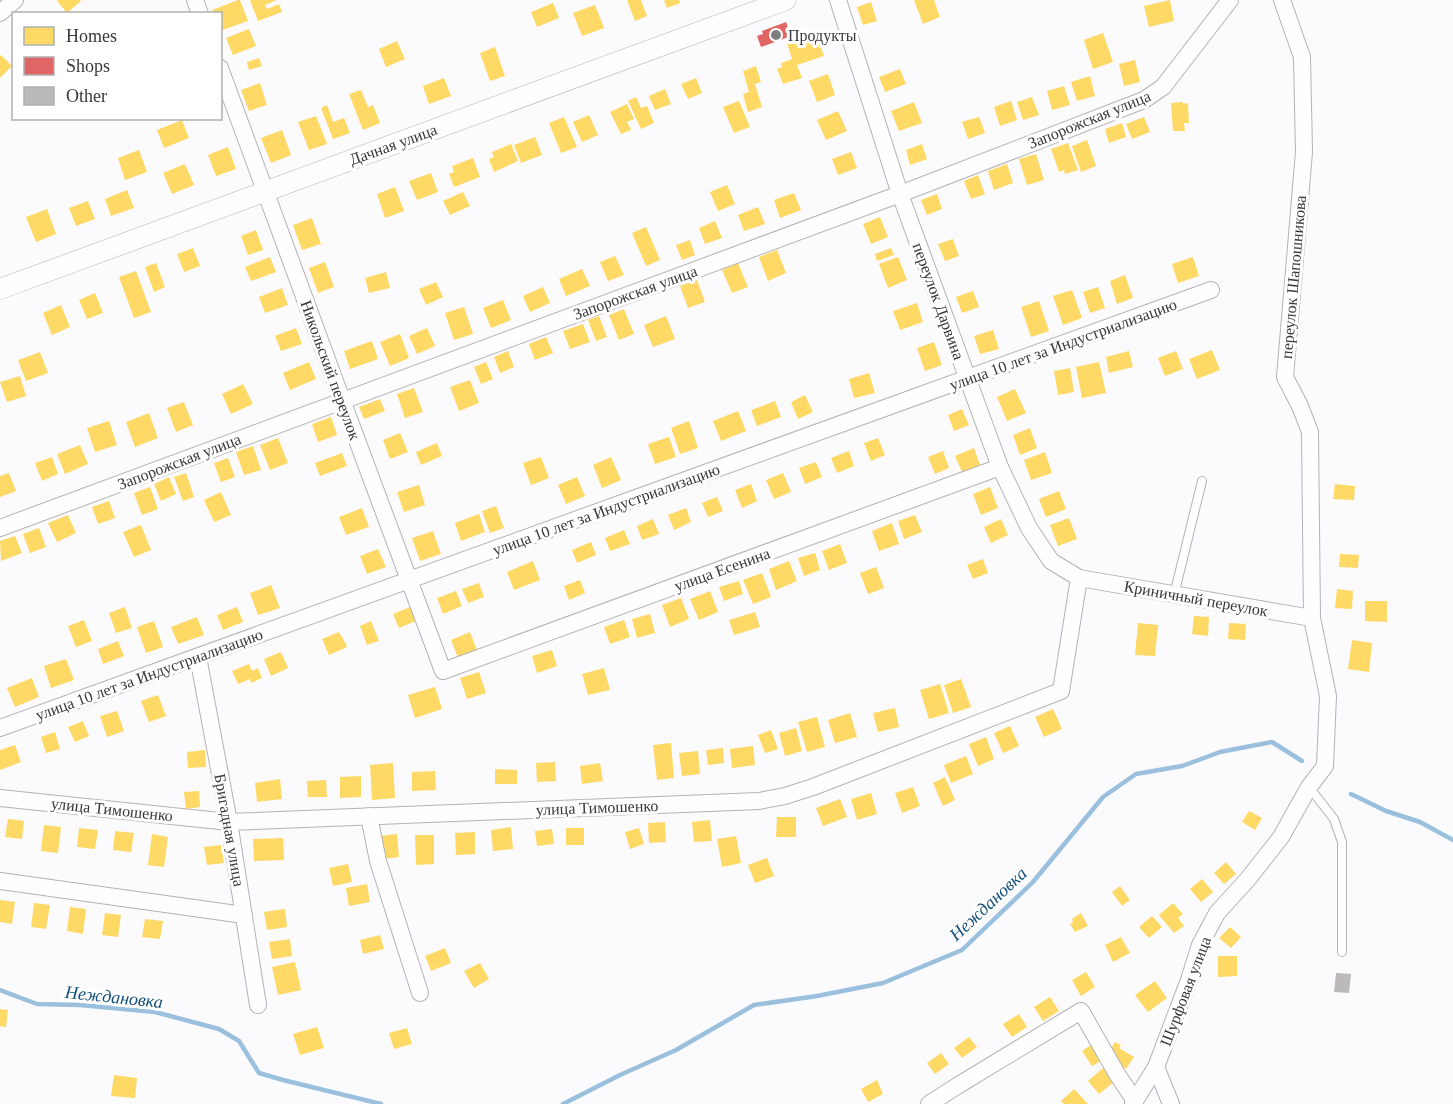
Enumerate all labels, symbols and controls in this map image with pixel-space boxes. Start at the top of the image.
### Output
legend [12,12,222,120]
text: Homes [66,26,117,46]
place label: Продукты [788,27,857,45]
marker: Продукты [769,28,783,42]
text: Shops [66,56,110,76]
text: Other [66,86,107,106]
street label: Запорожская улица [1026,87,1153,153]
street label: Дачная улица [347,121,440,169]
street label: переулок Шапошникова [1278,195,1310,359]
street label: переулок Дарвина [909,240,968,362]
street label: Запорожская улица [571,262,700,324]
street label: улица 10 лет за Индустриализацию [947,295,1179,395]
street label: Никольский переулок [296,298,364,443]
street label: Запорожская улица [115,430,243,494]
street label: улица 10 лет за Индустриализацию [490,460,722,560]
street label: улица Есенина [672,544,773,596]
street label: Криничный переулок [1123,577,1269,621]
street label: улица 10 лет за Индустриализацию [33,625,265,725]
street label: Бригадная улица [210,772,248,888]
street label: улица Тимошенко [50,795,174,825]
street label: улица Тимошенко [536,797,659,819]
water label: Неждановка [945,863,1031,945]
street label: Шурфовая улица [1157,934,1215,1049]
water label: Неждановка [63,982,164,1012]

